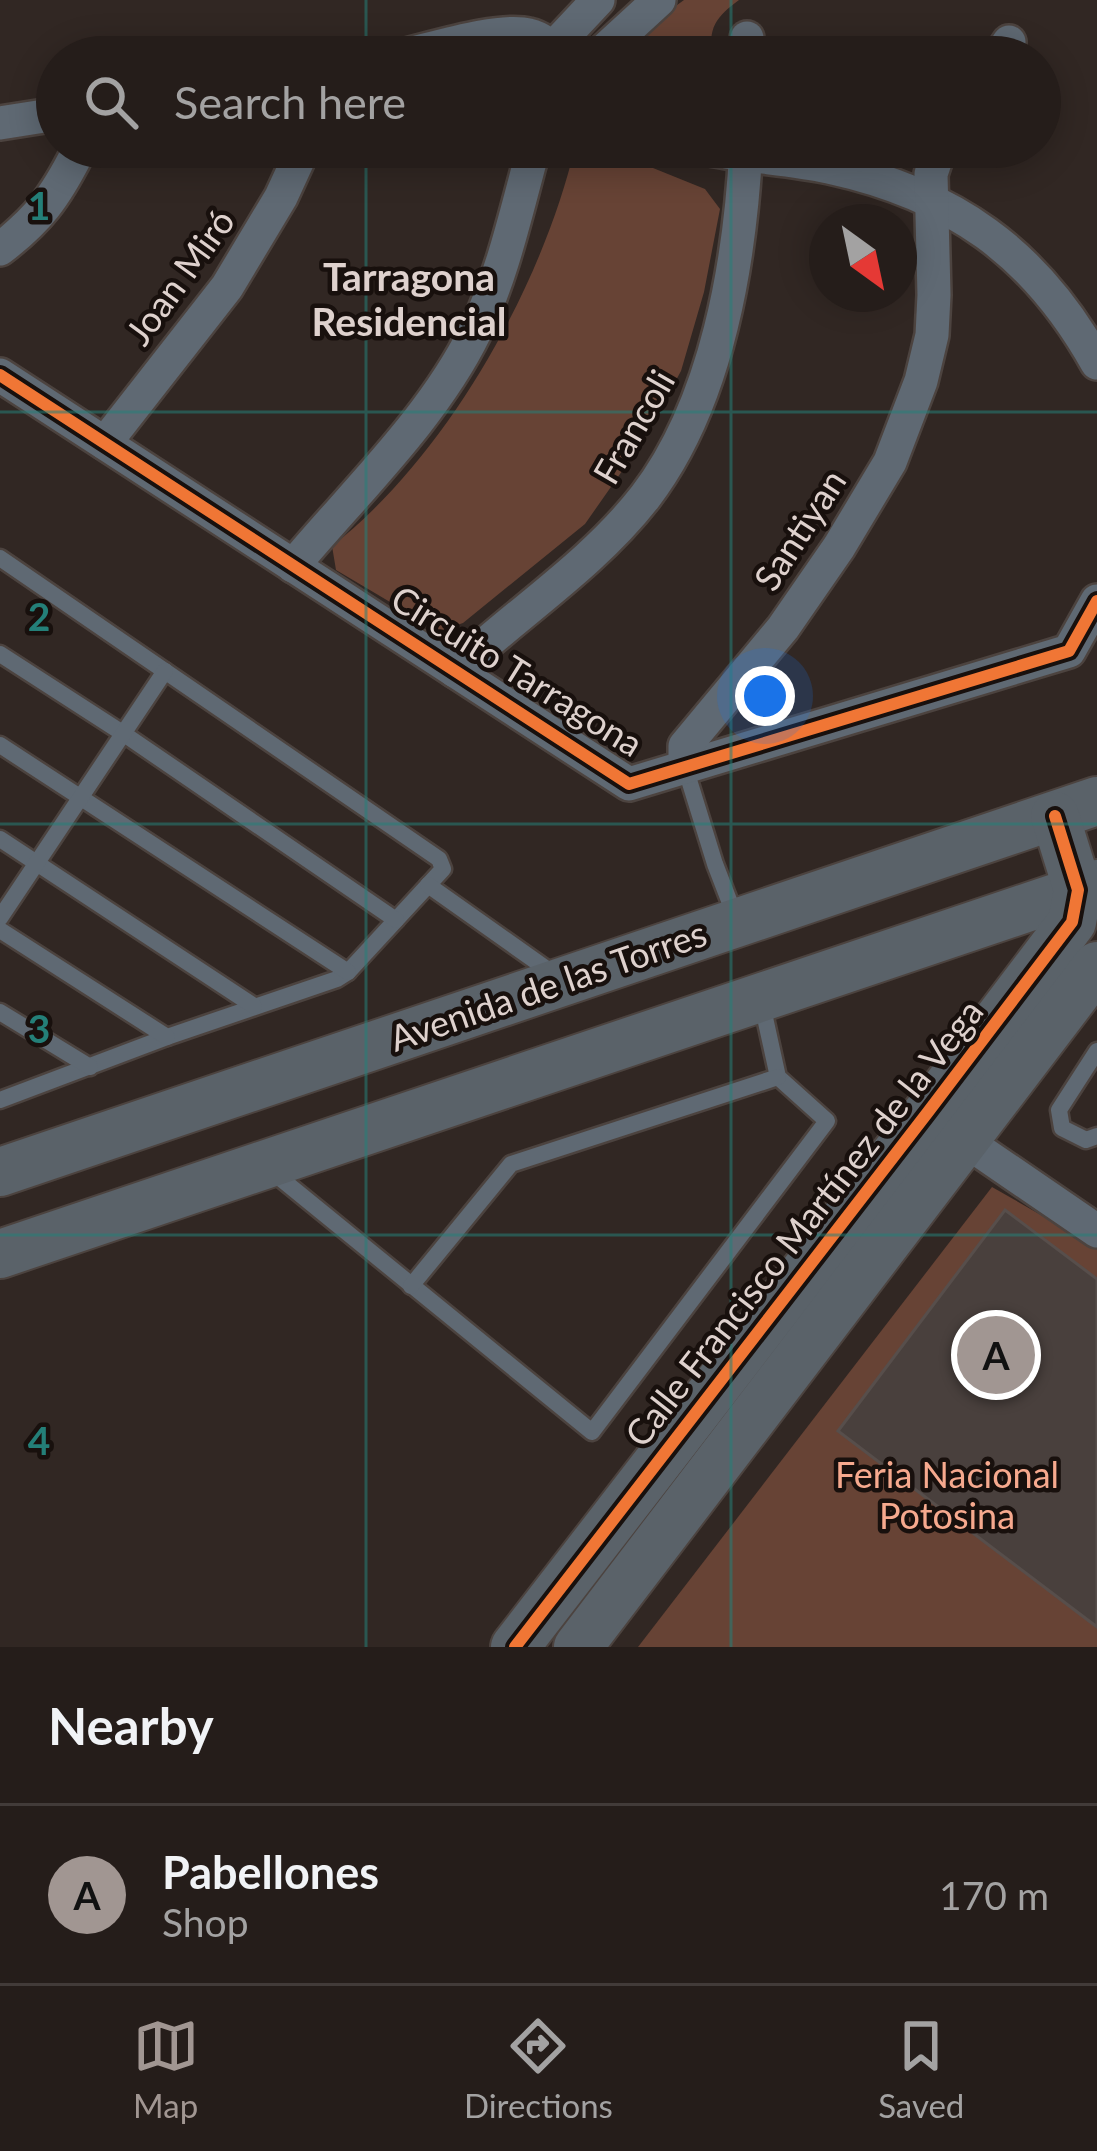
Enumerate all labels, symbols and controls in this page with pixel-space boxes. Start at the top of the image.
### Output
search box [36,36,1061,168]
icon: search [78,69,144,135]
text: Search here [174,75,406,129]
text: 1 [28,182,50,228]
street label: Joan Miró [115,200,243,353]
north arrow [809,204,917,312]
district label: Tarragona Residencial [312,253,506,344]
street label: Francoli [583,362,683,491]
street label: Santiyan [744,461,854,598]
street label: Circuito Tarragona [384,575,651,765]
text: 2 [28,593,50,639]
your location [735,666,795,726]
street label: Avenida de las Torres [384,910,712,1060]
street label: Calle Francisco Martínez de la Vega [615,990,991,1455]
text: 3 [28,1005,50,1051]
pin: A [957,1310,1035,1400]
text: 4 [28,1417,50,1463]
park label: Feria Nacional Potosina [835,1452,1059,1537]
text: Nearby [48,1695,214,1756]
text: Pabellones [162,1845,379,1899]
text: A [73,1872,101,1918]
text: 170 m [939,1872,1049,1918]
text: Shop [162,1899,249,1945]
tab: Map [133,2013,199,2125]
tab: Directions [464,2013,613,2125]
tab: Saved [878,2013,964,2125]

